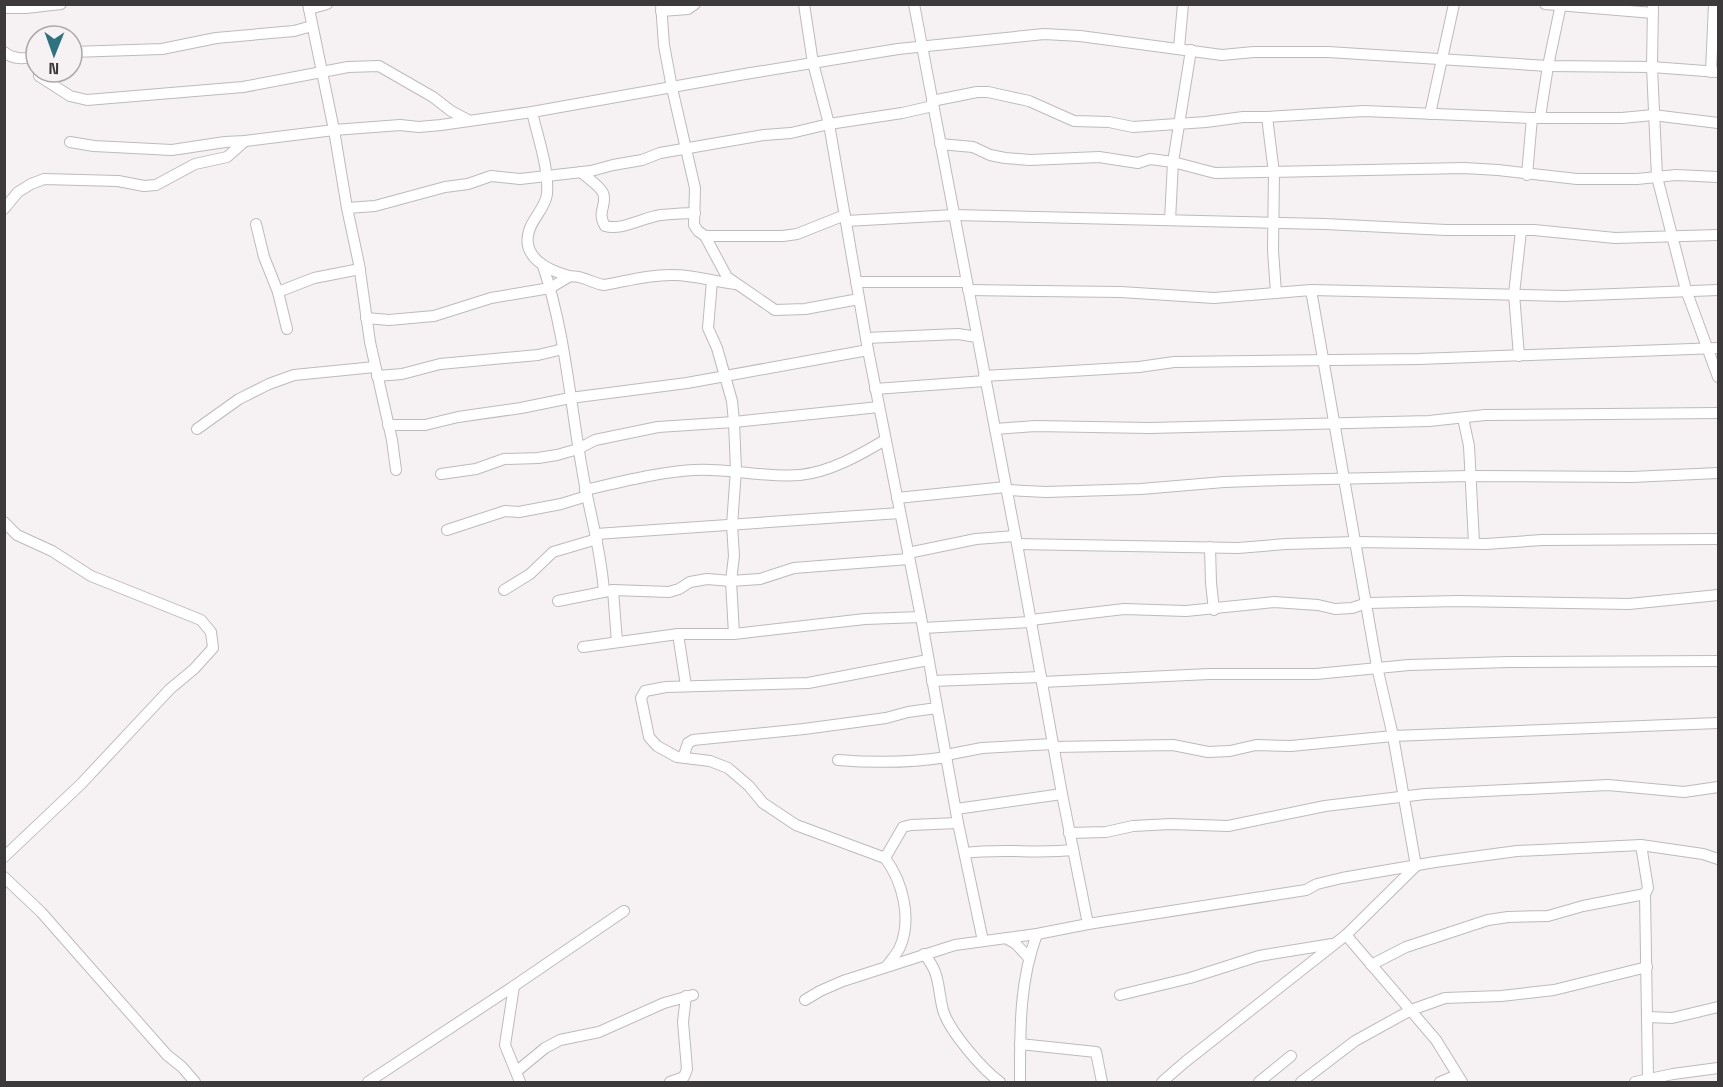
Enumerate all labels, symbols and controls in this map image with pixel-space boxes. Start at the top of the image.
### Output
north arrow [24,24,84,84]
text: N [48,58,59,79]

